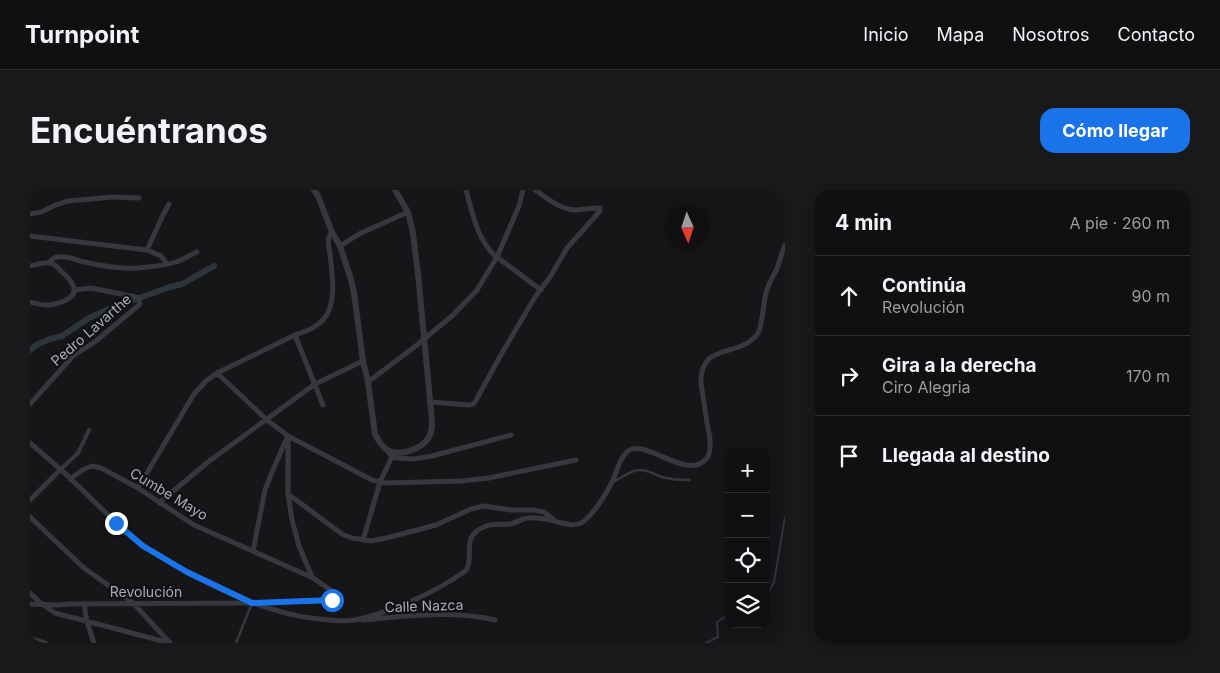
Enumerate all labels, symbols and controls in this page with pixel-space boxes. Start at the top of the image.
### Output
text: Turnpoint [25,20,139,49]
text: Inicio [863,24,909,45]
text: Mapa [937,24,984,45]
text: Nosotros [1012,24,1090,45]
text: Contacto [1118,24,1195,45]
button: Cómo llegar [1040,108,1190,153]
text: Encuéntranos [30,109,268,151]
north arrow [665,205,710,250]
text: 4 min [835,210,892,235]
text: A pie · 260 m [1070,213,1170,233]
text: Continúa [882,274,966,297]
icon: ahead [835,282,863,310]
text: 90 m [1131,286,1170,306]
street label: Pedro Lavarthe [47,290,134,369]
text: Revolución [882,297,965,317]
text: Gira a la derecha [882,354,1037,377]
icon: right [835,362,863,390]
text: 170 m [1126,366,1170,386]
text: Ciro Alegria [882,377,971,397]
icon: arrive [835,442,863,470]
text: Llegada al destino [882,444,1050,467]
map controls [725,448,770,628]
button: + [725,448,770,493]
street label: Cumbe Mayo [127,464,211,523]
button: − [725,493,770,538]
route end [105,512,128,535]
button: locate [725,538,770,583]
street label: Revolución [110,583,182,600]
button: layers [725,583,770,628]
route start [321,589,344,612]
street label: Calle Nazca [384,596,464,615]

